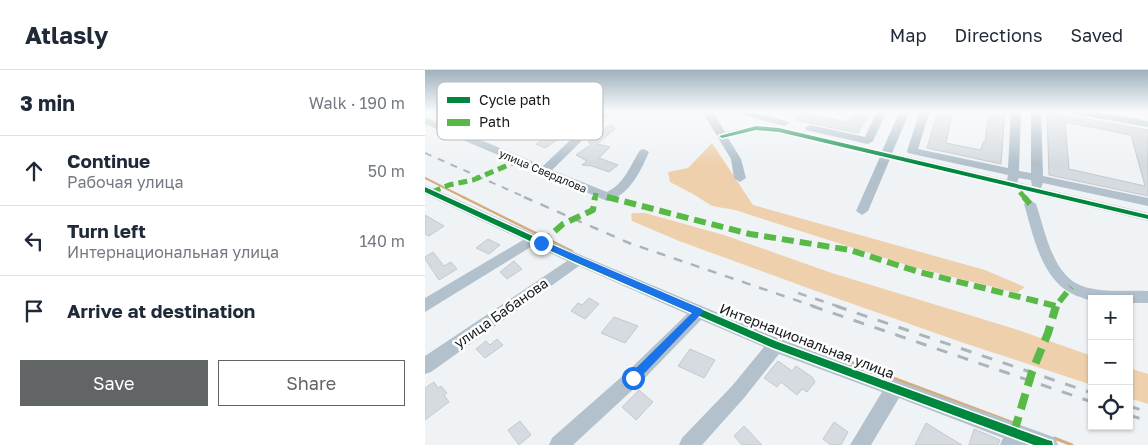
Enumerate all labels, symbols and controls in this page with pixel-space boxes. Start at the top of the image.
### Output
text: Atlasly [25,20,108,49]
text: Map [890,24,926,46]
text: Directions [954,24,1042,46]
text: Saved [1070,24,1123,46]
legend [437,82,603,140]
text: 3 min [20,90,75,116]
text: Cycle path [479,91,550,108]
text: Walk · 190 m [309,93,405,113]
text: Path [479,113,510,130]
street label: улица Свердлова [497,146,589,195]
text: Continue [67,149,150,172]
icon: ahead [20,157,48,185]
text: 50 m [368,161,405,181]
text: Рабочая улица [67,172,184,192]
text: Turn left [67,219,146,242]
icon: left [20,227,48,255]
text: 140 m [359,231,405,251]
route end [530,232,553,255]
text: Интернациональная улица [67,242,279,262]
street label: улица Бабанова [450,274,551,351]
map controls [1088,295,1133,430]
button: + [1088,295,1133,340]
icon: arrive [20,297,48,325]
text: Arrive at destination [67,299,255,322]
street label: Интернациональная улица [717,299,897,382]
button: − [1088,340,1133,385]
button: Save [20,360,208,406]
button: Share [218,360,405,406]
route start [622,367,645,390]
button: locate [1088,385,1133,430]

